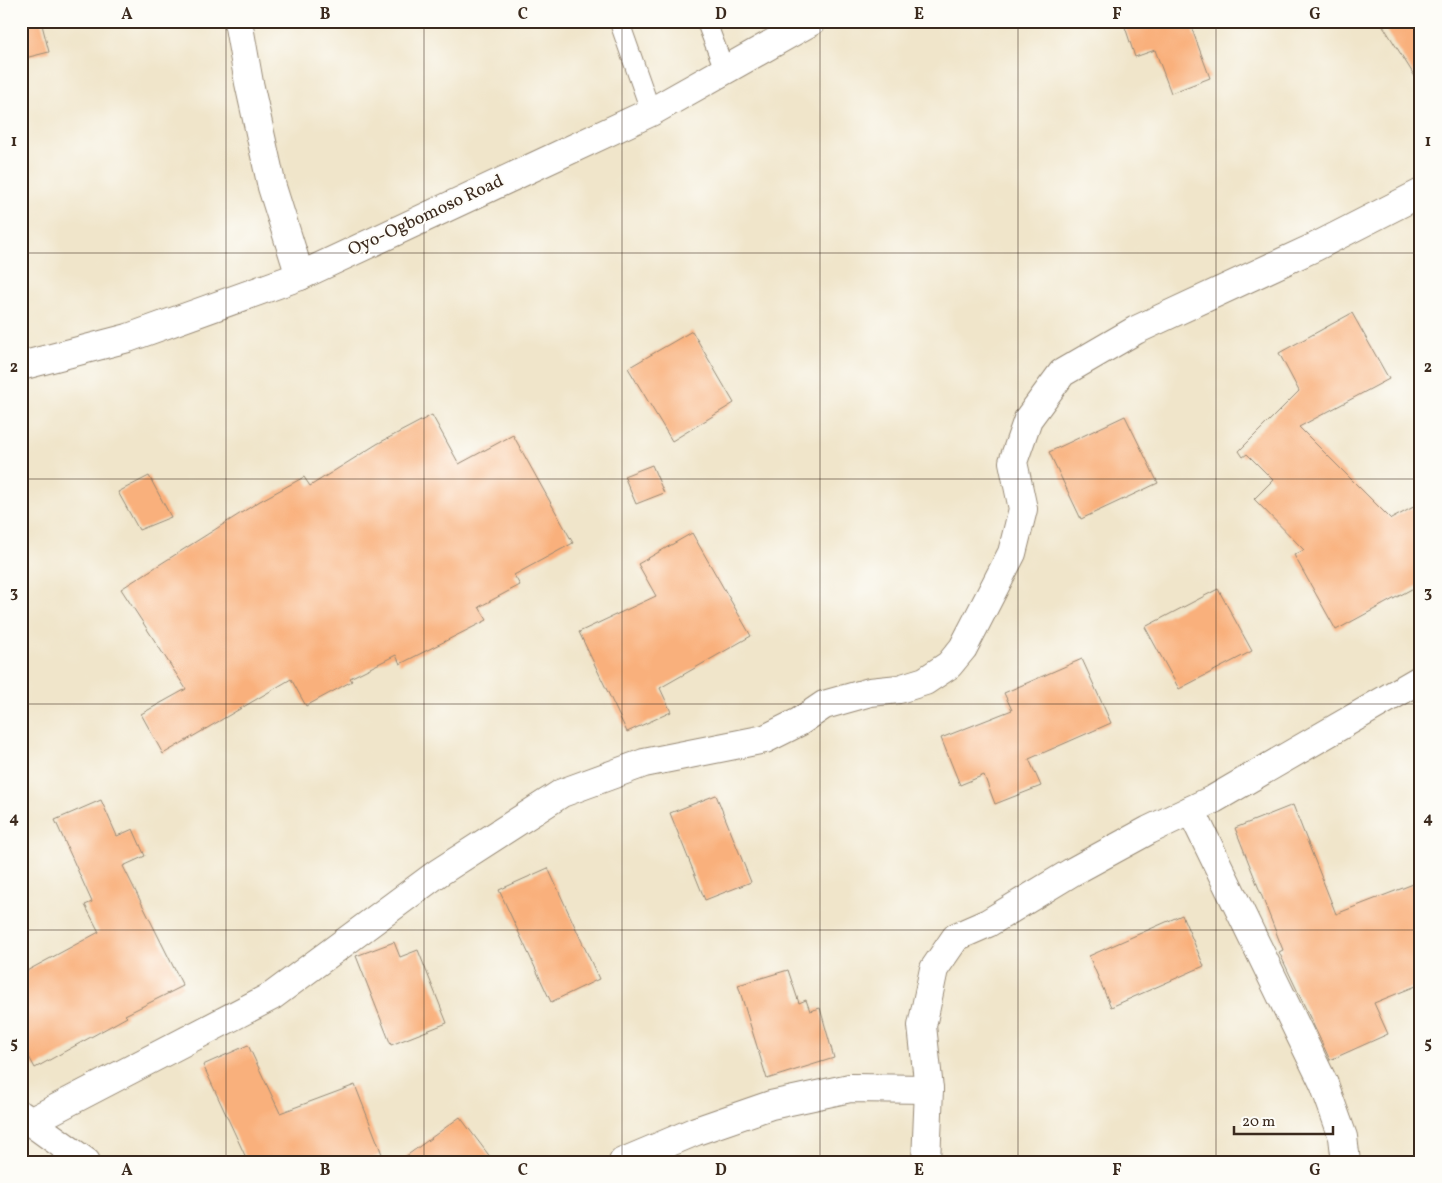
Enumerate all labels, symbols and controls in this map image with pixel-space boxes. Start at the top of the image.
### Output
text: A [121,4,133,26]
text: B [320,4,331,26]
text: C [518,4,528,26]
text: D [715,4,727,26]
text: E [914,4,924,26]
text: F [1112,4,1122,26]
text: G [1309,4,1321,26]
text: 1 [11,131,17,153]
text: 1 [1425,131,1431,153]
street label: Oyo-Ogbomoso Road [344,169,508,263]
text: 2 [10,357,18,379]
text: 2 [1424,357,1432,379]
text: 3 [10,582,18,604]
text: 3 [1424,582,1432,604]
text: 4 [9,808,19,830]
text: 4 [1423,808,1433,830]
text: 5 [10,1033,18,1055]
text: 5 [1424,1033,1432,1055]
scale bar [1234,1103,1333,1135]
text: 20 m [1242,1112,1275,1133]
text: A [121,1160,133,1182]
text: B [320,1160,331,1182]
text: C [518,1160,528,1182]
text: D [715,1160,727,1182]
text: E [914,1160,924,1182]
text: F [1112,1160,1122,1182]
text: G [1309,1160,1321,1182]

